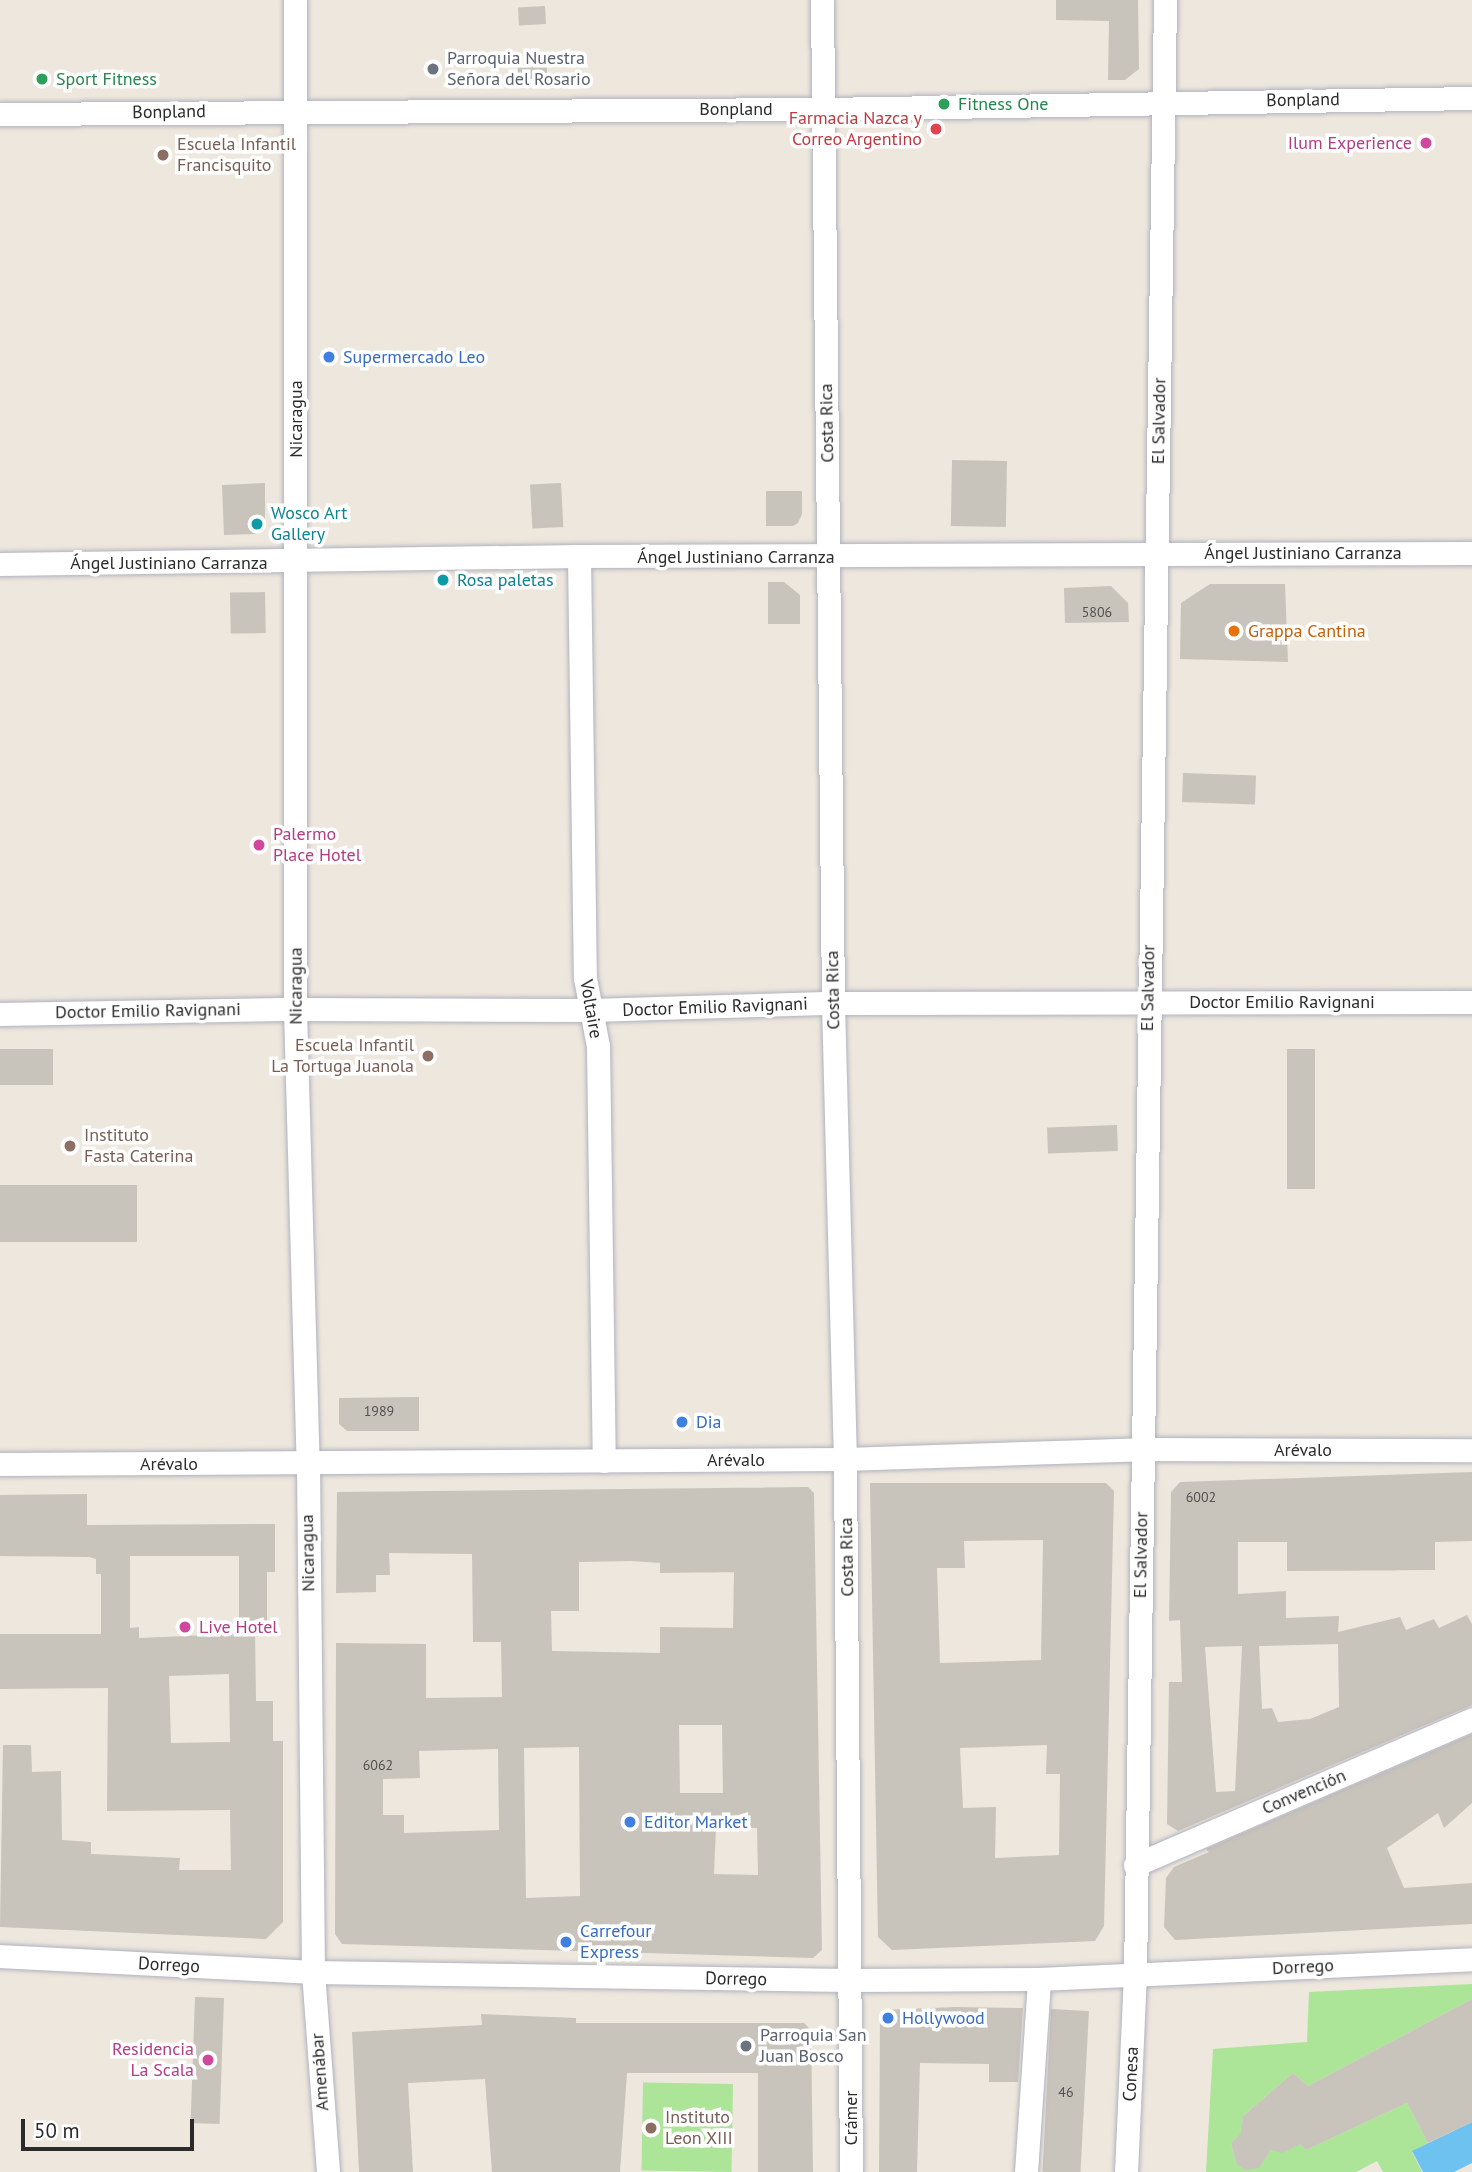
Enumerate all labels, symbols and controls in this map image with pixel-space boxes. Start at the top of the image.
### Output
place label: Parroquia Nuestra Señora del Rosario [447,48,591,90]
marker: Parroquia Nuestra Señora del Rosario [425,61,441,77]
place label: Sport Fitness [56,68,157,90]
marker: Sport Fitness [34,71,50,87]
street label: Bonpland [1266,89,1340,111]
place label: Fitness One [958,93,1048,115]
marker: Fitness One [936,96,952,112]
street label: Bonpland [699,98,773,120]
street label: Bonpland [132,101,206,123]
place label: Farmacia Nazca y Correo Argentino [788,108,922,150]
marker: Farmacia Nazca y Correo Argentino [928,121,944,137]
place label: Ilum Experience [1288,132,1412,154]
place label: Escuela Infantil Francisquito [177,134,296,176]
marker: Ilum Experience [1418,135,1434,151]
marker: Escuela Infantil Francisquito [155,147,171,163]
place label: Supermercado Leo [343,346,485,368]
marker: Supermercado Leo [321,349,337,365]
street label: El Salvador [1147,378,1171,464]
street label: Nicaragua [285,380,307,458]
street label: Costa Rica [816,383,838,463]
place label: Wosco Art Gallery [271,503,348,546]
marker: Wosco Art Gallery [249,516,265,532]
street label: Ángel Justiniano Carranza [1204,542,1402,564]
street label: Ángel Justiniano Carranza [637,546,835,568]
street label: Ángel Justiniano Carranza [70,552,268,574]
place label: Rosa paletas [457,569,553,591]
marker: Rosa paletas [435,572,451,588]
house number: 5806 [1082,604,1112,620]
place label: Grappa Cantina [1248,620,1366,642]
marker: Grappa Cantina [1226,623,1242,639]
place label: Palermo Place Hotel [273,824,361,866]
marker: Palermo Place Hotel [251,837,267,853]
street label: El Salvador [1136,945,1160,1031]
street label: Nicaragua [285,947,307,1025]
street label: Costa Rica [822,950,844,1030]
street label: Voltaire [575,978,607,1040]
street label: Doctor Emilio Ravignani [1189,991,1375,1013]
street label: Doctor Emilio Ravignani [622,993,808,1021]
street label: Doctor Emilio Ravignani [55,999,241,1023]
place label: Escuela Infantil La Tortuga Juanola [271,1035,414,1078]
marker: Escuela Infantil La Tortuga Juanola [420,1048,436,1064]
place label: Instituto Fasta Caterina [84,1125,193,1168]
marker: Instituto Fasta Caterina [62,1138,78,1154]
house number: 1989 [364,1403,394,1419]
place label: Dia [696,1411,722,1433]
marker: Dia [674,1414,690,1430]
street label: Arévalo [1274,1439,1332,1461]
street label: Arévalo [707,1449,765,1471]
street label: Arévalo [140,1453,198,1475]
house number: 6002 [1186,1489,1216,1505]
street label: El Salvador [1129,1512,1153,1598]
street label: Nicaragua [297,1514,319,1592]
street label: Costa Rica [836,1517,858,1597]
place label: Live Hotel [199,1616,278,1638]
marker: Live Hotel [177,1619,193,1635]
house number: 6062 [363,1757,393,1773]
street label: Convención [1259,1765,1349,1819]
place label: Editor Market [644,1811,748,1833]
marker: Editor Market [622,1814,638,1830]
place label: Carrefour Express [580,1921,651,1964]
marker: Carrefour Express [558,1934,574,1950]
street label: Dorrego [138,1953,200,1977]
street label: Dorrego [1272,1955,1334,1979]
street label: Dorrego [705,1968,767,1990]
place label: Hollywood [902,2007,985,2029]
marker: Hollywood [880,2010,896,2026]
place label: Parroquia San Juan Bosco [760,2025,867,2068]
street label: Amenábar [307,2032,333,2112]
marker: Parroquia San Juan Bosco [738,2038,754,2054]
place label: Residencia La Scala [112,2039,194,2082]
street label: Conesa [1119,2046,1143,2102]
marker: Residencia La Scala [200,2052,216,2068]
house number: 46 [1058,2084,1074,2100]
street label: Crámer [840,2091,862,2145]
scale bar [24,2106,198,2150]
place label: Instituto Leon XIII [665,2107,733,2150]
text: 50 m [34,2117,80,2144]
marker: Instituto Leon XIII [643,2120,659,2136]

